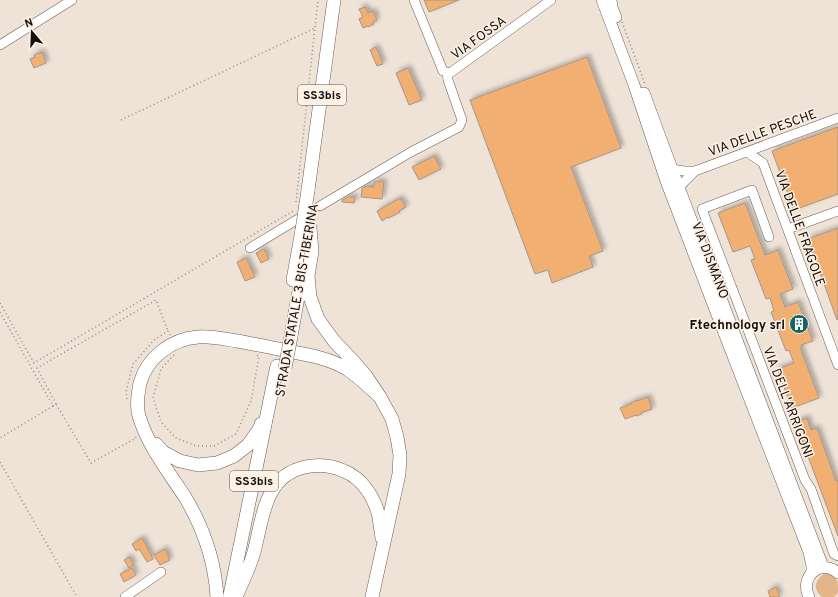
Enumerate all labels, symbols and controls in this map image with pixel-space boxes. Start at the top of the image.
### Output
north arrow [12,12,52,52]
street label: VIA FOSSA [449,13,510,64]
text: N [23,16,35,31]
road number: SS3bis [298,85,346,105]
street label: VIA DELLE PESCHE [706,107,819,161]
street label: VIA DELLE FRAGOLE [771,168,828,289]
street label: STRADA STATALE 3 BIS TIBERINA [273,202,323,398]
street label: VIA DISMANO [687,220,731,301]
building icon: F.technology srl [788,313,810,335]
place label: F.technology srl [690,318,785,334]
street label: VIA DELL'ARRIGONI [759,345,816,461]
road number: SS3bis [230,471,278,491]

